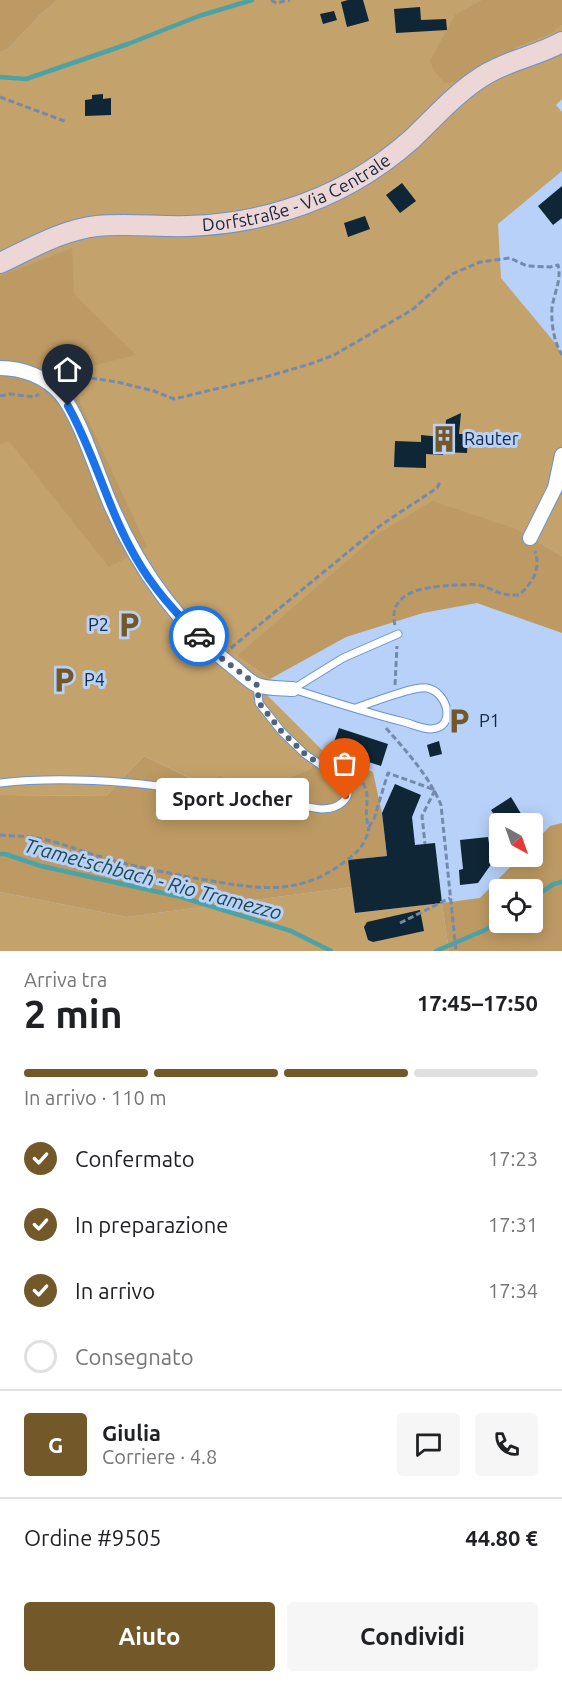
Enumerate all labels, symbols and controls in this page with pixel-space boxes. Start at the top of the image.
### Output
street label: Dorfstraße - Via Centrale [201,149,394,234]
pin [42,344,93,406]
icon: home [51,353,84,386]
building icon: Rauter [429,424,459,454]
place label: Rauter [464,428,519,448]
courier [169,606,229,666]
parking icon: P2 [114,610,144,640]
place label: P2 [88,614,109,634]
icon: car [183,620,216,653]
parking icon: P4 [49,665,79,695]
place label: P4 [84,669,105,689]
parking icon: P1 [444,706,474,736]
place label: P1 [479,710,500,730]
pin [319,738,370,800]
icon: bag [328,747,361,780]
callout: Sport Jocher [156,779,309,821]
text: Sport Jocher [172,787,293,810]
north arrow [489,813,543,867]
map controls [489,813,543,933]
water label: Trametschbach - Rio Tramezzo [22,833,285,924]
button: locate [489,879,543,933]
text: Arriva tra [24,968,107,991]
text: 17:45–17:50 [417,990,538,1015]
text: 2 min [24,992,123,1035]
text: In arrivo · 110 m [24,1086,167,1109]
icon: check [24,1142,57,1175]
text: Confermato [75,1146,195,1171]
text: 17:23 [488,1147,538,1170]
icon: check [24,1208,57,1241]
text: In preparazione [75,1212,228,1237]
text: 17:31 [488,1213,538,1236]
icon: check [24,1274,57,1307]
text: In arrivo [75,1278,155,1303]
text: 17:34 [488,1279,538,1302]
text: Consegnato [75,1344,194,1369]
button: chat [397,1413,460,1476]
button: phone [475,1413,538,1476]
text: Giulia [102,1420,161,1445]
text: G [48,1432,63,1457]
text: Corriere · 4.8 [102,1445,217,1468]
text: Ordine #9505 [24,1525,161,1550]
text: 44.80 € [465,1525,538,1550]
button: Aiuto [24,1602,275,1671]
button: Condividi [287,1602,538,1671]

